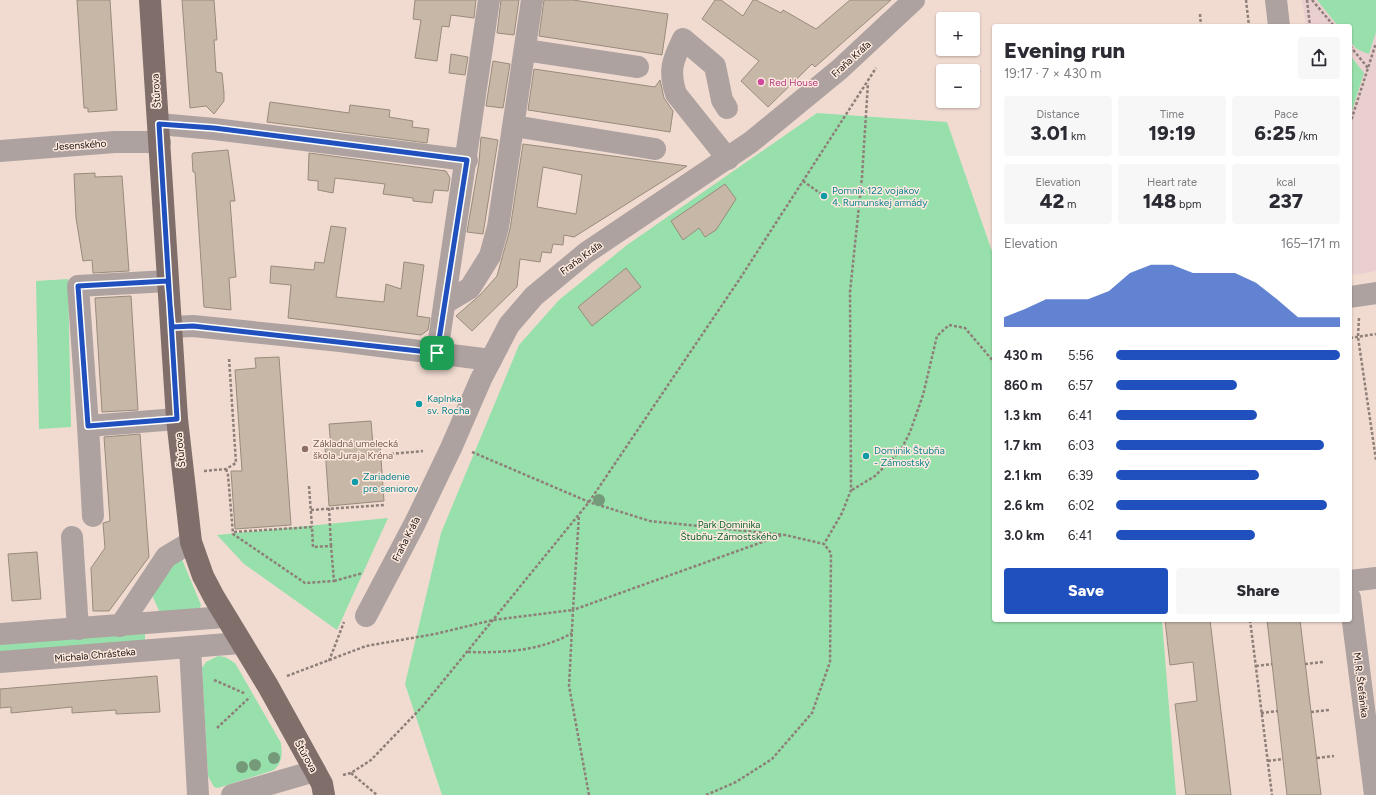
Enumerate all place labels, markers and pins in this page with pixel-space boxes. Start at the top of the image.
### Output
place label: Red House [769,76,819,89]
marker: Red House [756,77,766,87]
place label: Pomník 122 vojakov 4. Rumunskej armády [832,184,928,209]
marker: Pomník 122 vojakov 4. Rumunskej armády [819,191,829,201]
pin [420,336,454,370]
place label: Kaplnka sv. Rocha [427,392,470,417]
marker: Kaplnka sv. Rocha [414,399,424,409]
place label: Základná umelecká škola Juraja Kréna [313,437,398,462]
marker: Základná umelecká škola Juraja Kréna [300,444,310,454]
place label: Dominik Štubňa - Zámostský [874,444,945,469]
marker: Dominik Štubňa - Zámostský [861,451,871,461]
place label: Zariadenie pre seniorov [363,470,419,495]
marker: Zariadenie pre seniorov [350,477,360,487]

